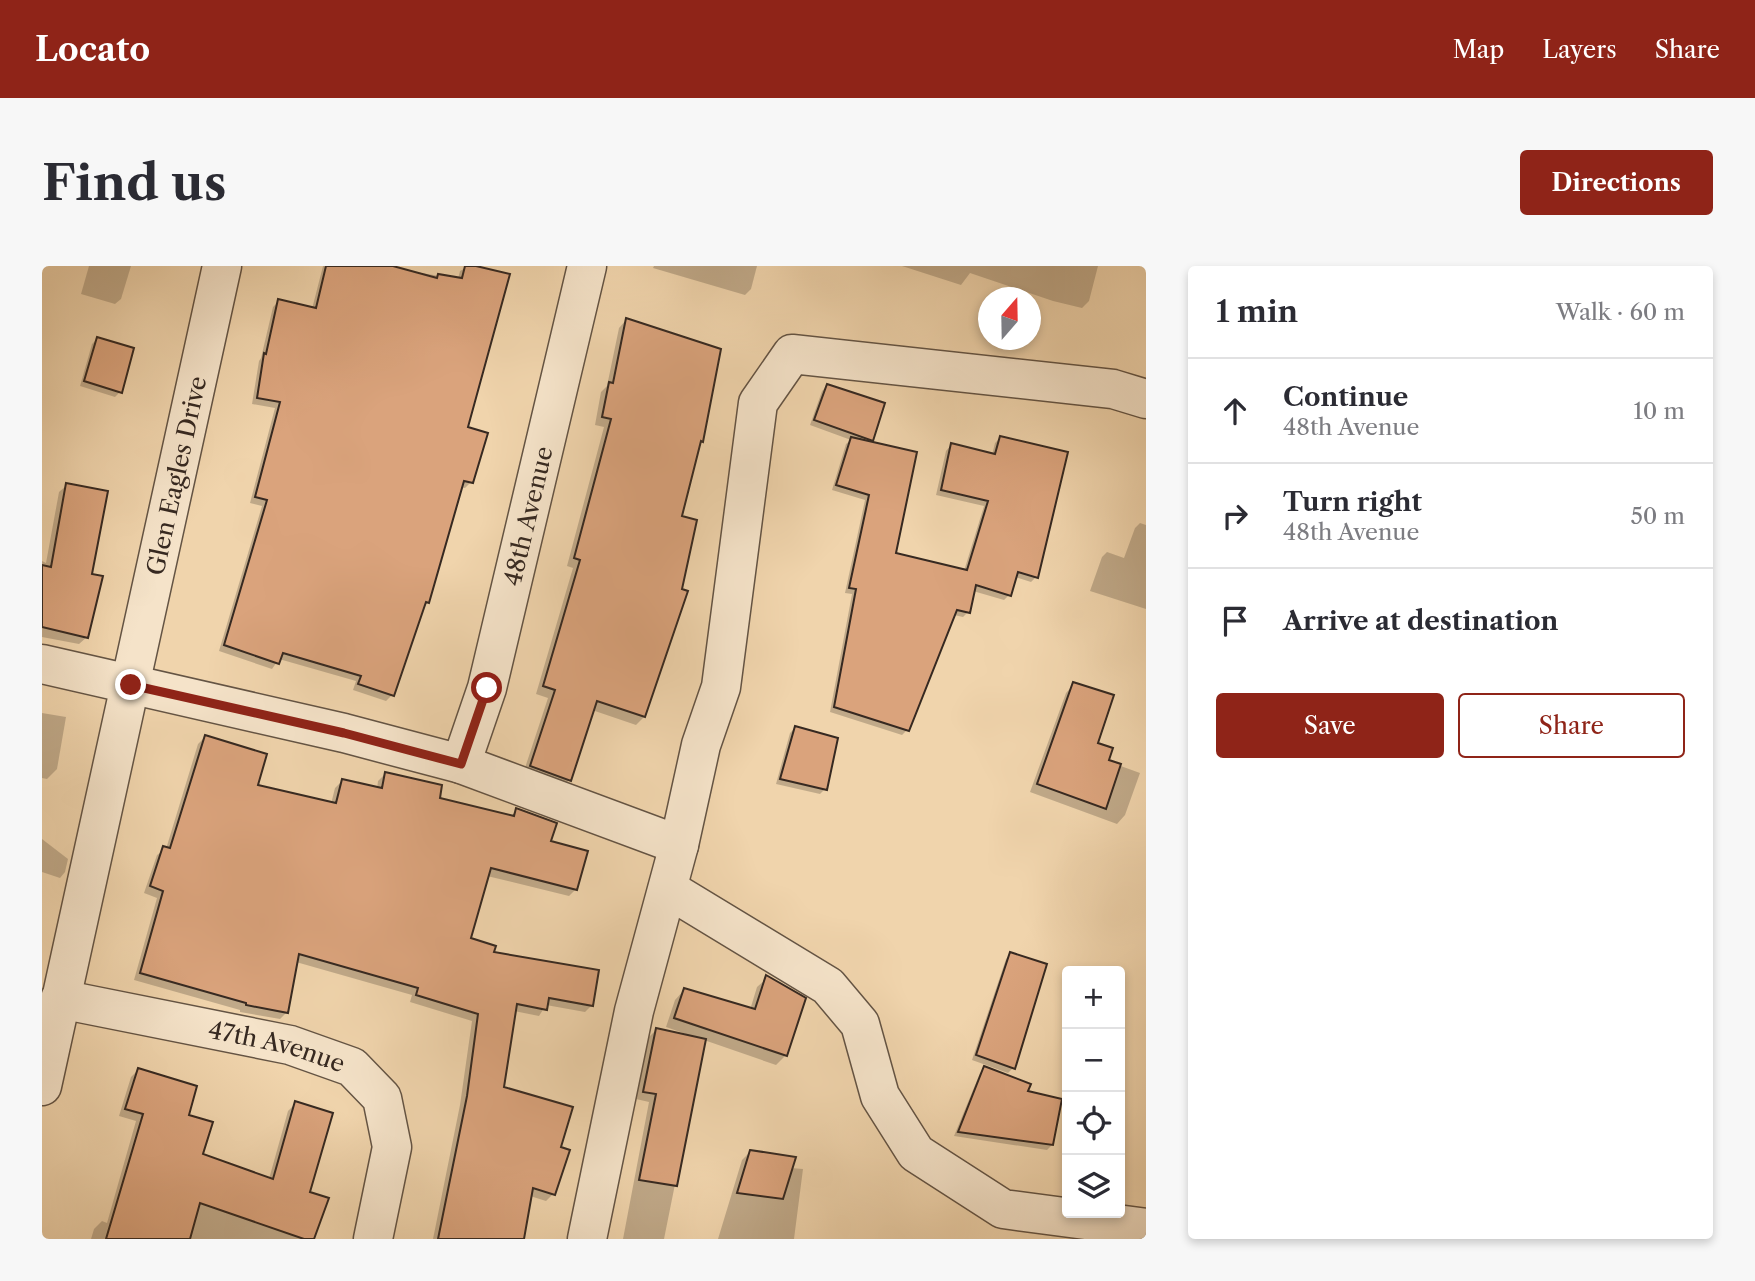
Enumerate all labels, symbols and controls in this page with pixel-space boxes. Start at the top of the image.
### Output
text: Locato [35,29,150,70]
text: Map [1453,35,1504,64]
text: Layers [1542,35,1617,64]
text: Share [1655,35,1720,64]
button: Directions [1520,150,1713,215]
text: Find us [42,152,226,213]
north arrow [978,287,1041,350]
text: 1 min [1216,293,1298,330]
text: Walk · 60 m [1556,298,1685,326]
street label: Glen Eagles Drive [140,373,212,578]
text: Continue [1283,381,1408,413]
icon: ahead [1216,392,1254,430]
text: 10 m [1633,397,1685,425]
text: 48th Avenue [1283,413,1419,441]
street label: 48th Avenue [497,443,558,589]
text: Turn right [1283,486,1422,518]
icon: right [1216,497,1254,535]
text: 50 m [1630,502,1685,530]
text: 48th Avenue [1283,518,1419,546]
icon: arrive [1216,602,1254,640]
text: Arrive at destination [1283,605,1558,637]
route end [115,669,146,700]
route start [471,672,502,703]
button: Save [1216,693,1444,758]
button: Share [1458,693,1685,758]
map controls [1062,966,1125,1218]
button: + [1062,966,1125,1029]
street label: 47th Avenue [206,1015,349,1078]
button: − [1062,1029,1125,1092]
button: locate [1062,1092,1125,1155]
button: layers [1062,1155,1125,1218]

